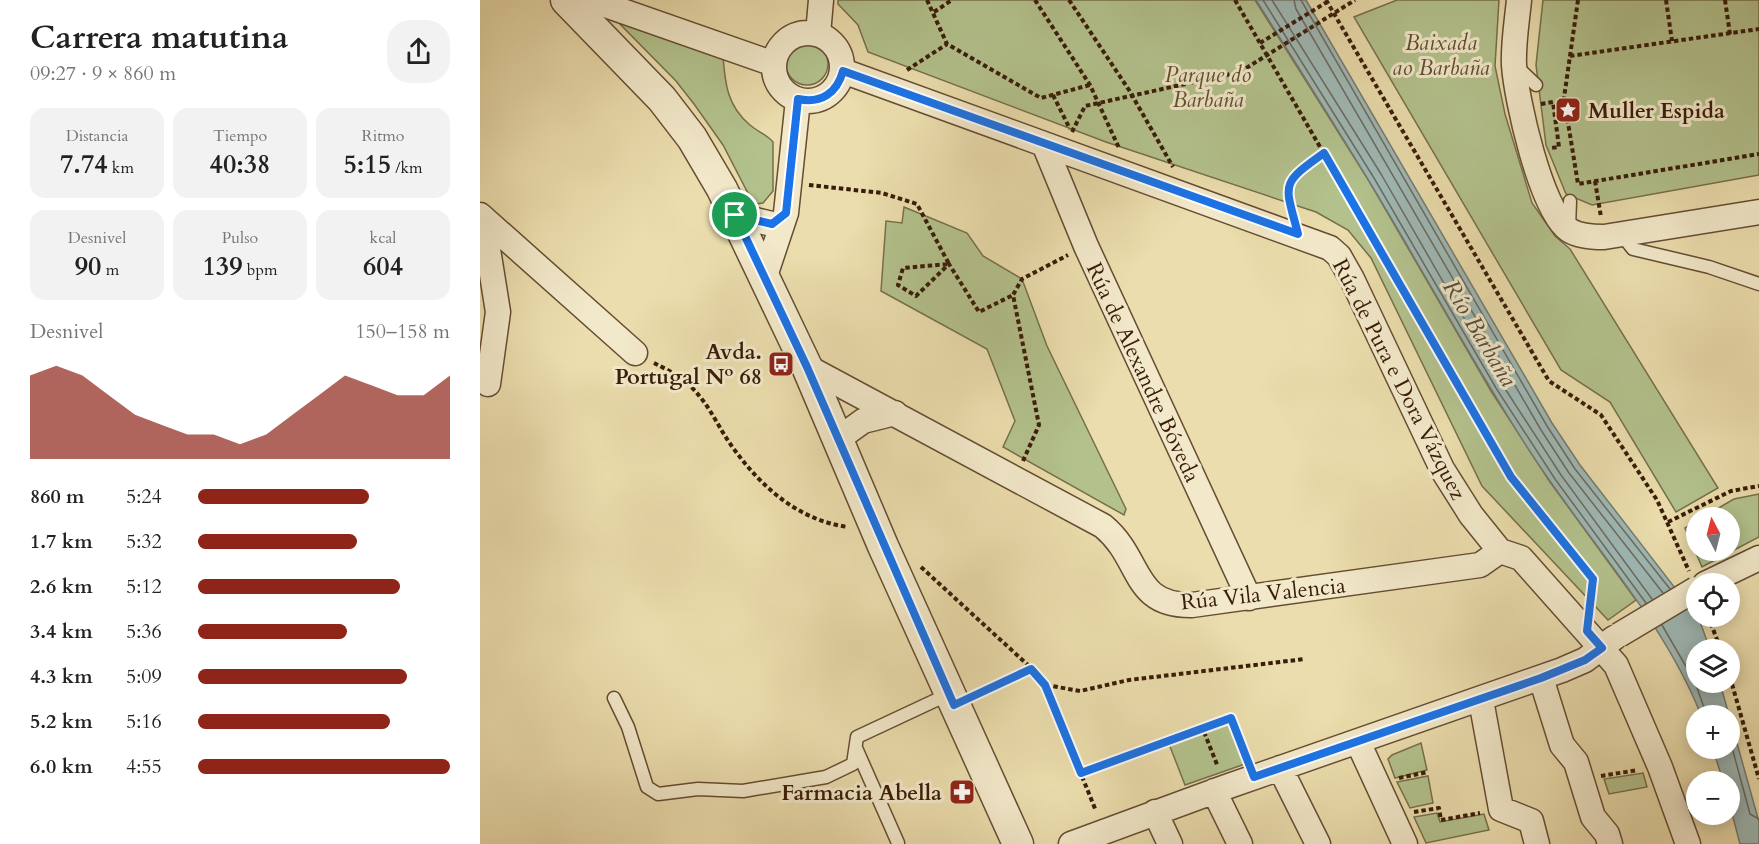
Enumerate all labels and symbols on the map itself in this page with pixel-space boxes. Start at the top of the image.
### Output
park label: Baixada ao Barbaña [1392,28,1490,83]
park label: Parque do Barbaña [1165,60,1251,115]
place icon: Muller Espida [1553,95,1583,125]
place label: Muller Espida [1588,96,1725,126]
pin [709,189,760,240]
street label: Rúa de Pura e Dora Vázquez [1325,254,1473,505]
street label: Rúa de Alexandre Bóveda [1079,258,1207,488]
water label: Río Barbaña [1435,273,1525,393]
place label: Avda. Portugal Nº 68 [615,337,762,392]
bus stop icon: Avda. Portugal Nº 68 [766,349,796,379]
north arrow [1686,507,1740,561]
street label: Rúa Vila Valencia [1179,570,1347,618]
pharmacy icon: Farmacia Abella [947,777,977,807]
place label: Farmacia Abella [781,778,942,808]

